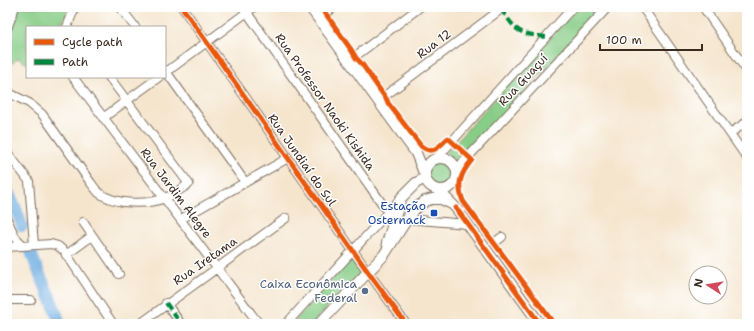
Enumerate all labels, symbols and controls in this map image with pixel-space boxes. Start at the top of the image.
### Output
legend [26,26,166,78]
street label: Rua 12 [414,26,454,62]
scale bar [600,26,702,52]
street label: Rua Professor Naoki Kishida [271,30,379,174]
text: 100 m [606,32,642,48]
text: Cycle path [62,34,123,50]
street label: Rua Guaçuí [495,50,552,109]
text: Path [62,54,88,70]
street label: Rua Jundiaí do Sul [264,111,340,210]
street label: Rua Jardim Alegre [137,145,215,241]
place label: Estação Osternack [368,198,426,228]
marker: Estação Osternack [429,208,439,218]
street label: Rua Iretama [170,233,240,289]
north arrow [688,265,728,305]
place label: Caixa Econômica Federal [260,276,358,306]
text: N [690,277,707,289]
marker: Caixa Econômica Federal [360,286,370,296]

